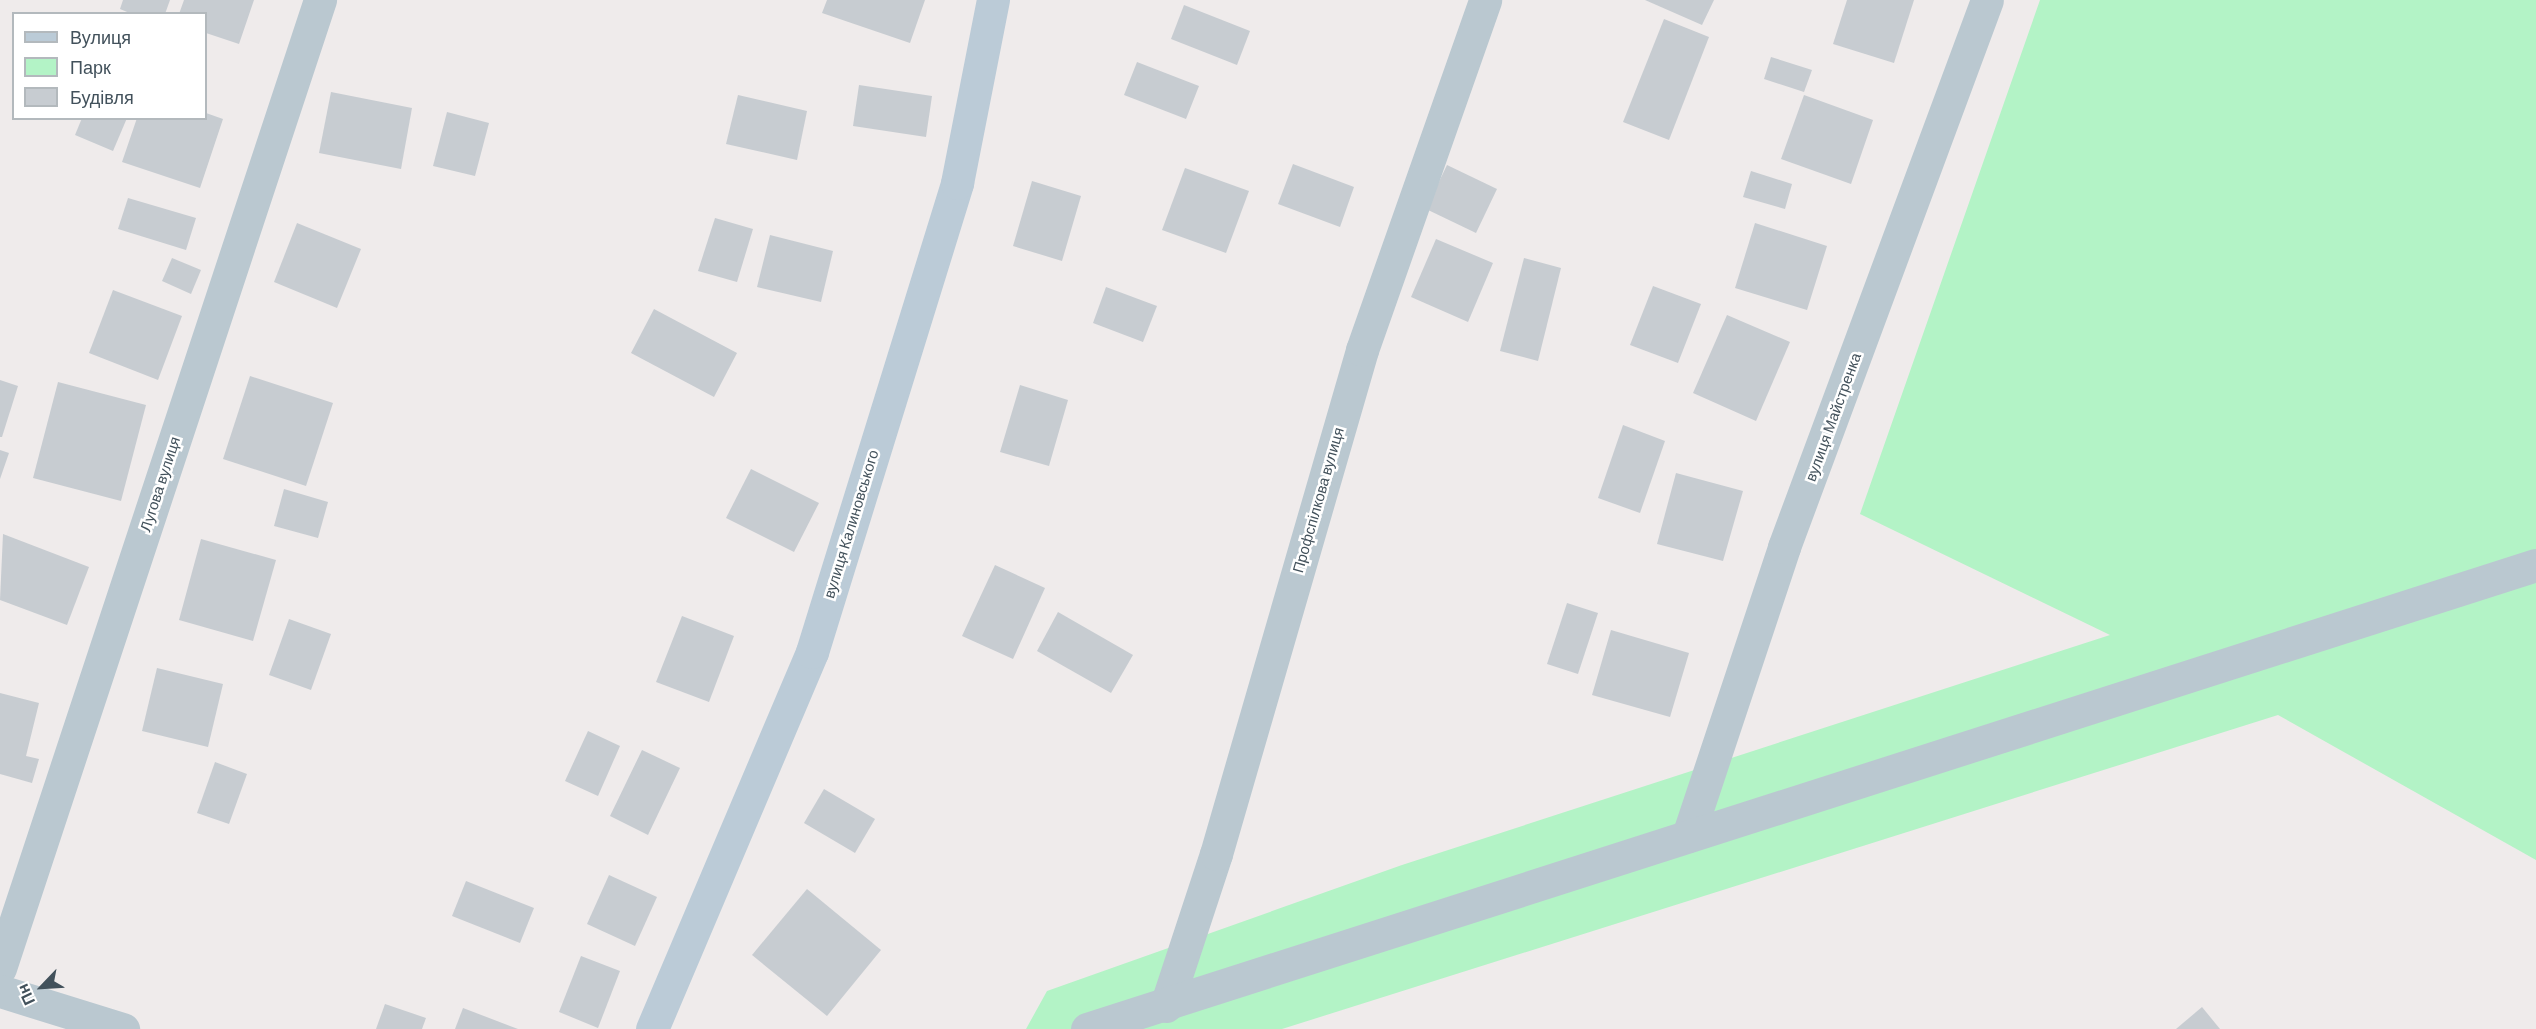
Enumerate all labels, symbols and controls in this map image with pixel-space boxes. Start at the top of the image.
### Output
legend [12,12,207,120]
text: Вулиця [70,26,131,48]
text: Парк [70,56,111,78]
text: Будівля [70,86,134,108]
street label: вулиця Майстренка [1801,350,1865,484]
street label: Профспілкова вулиця [1289,425,1347,575]
street label: Лугова вулиця [136,434,184,534]
street label: вулиця Калиновського [820,448,882,600]
north arrow [12,957,72,1017]
text: Пн [12,981,38,1008]

